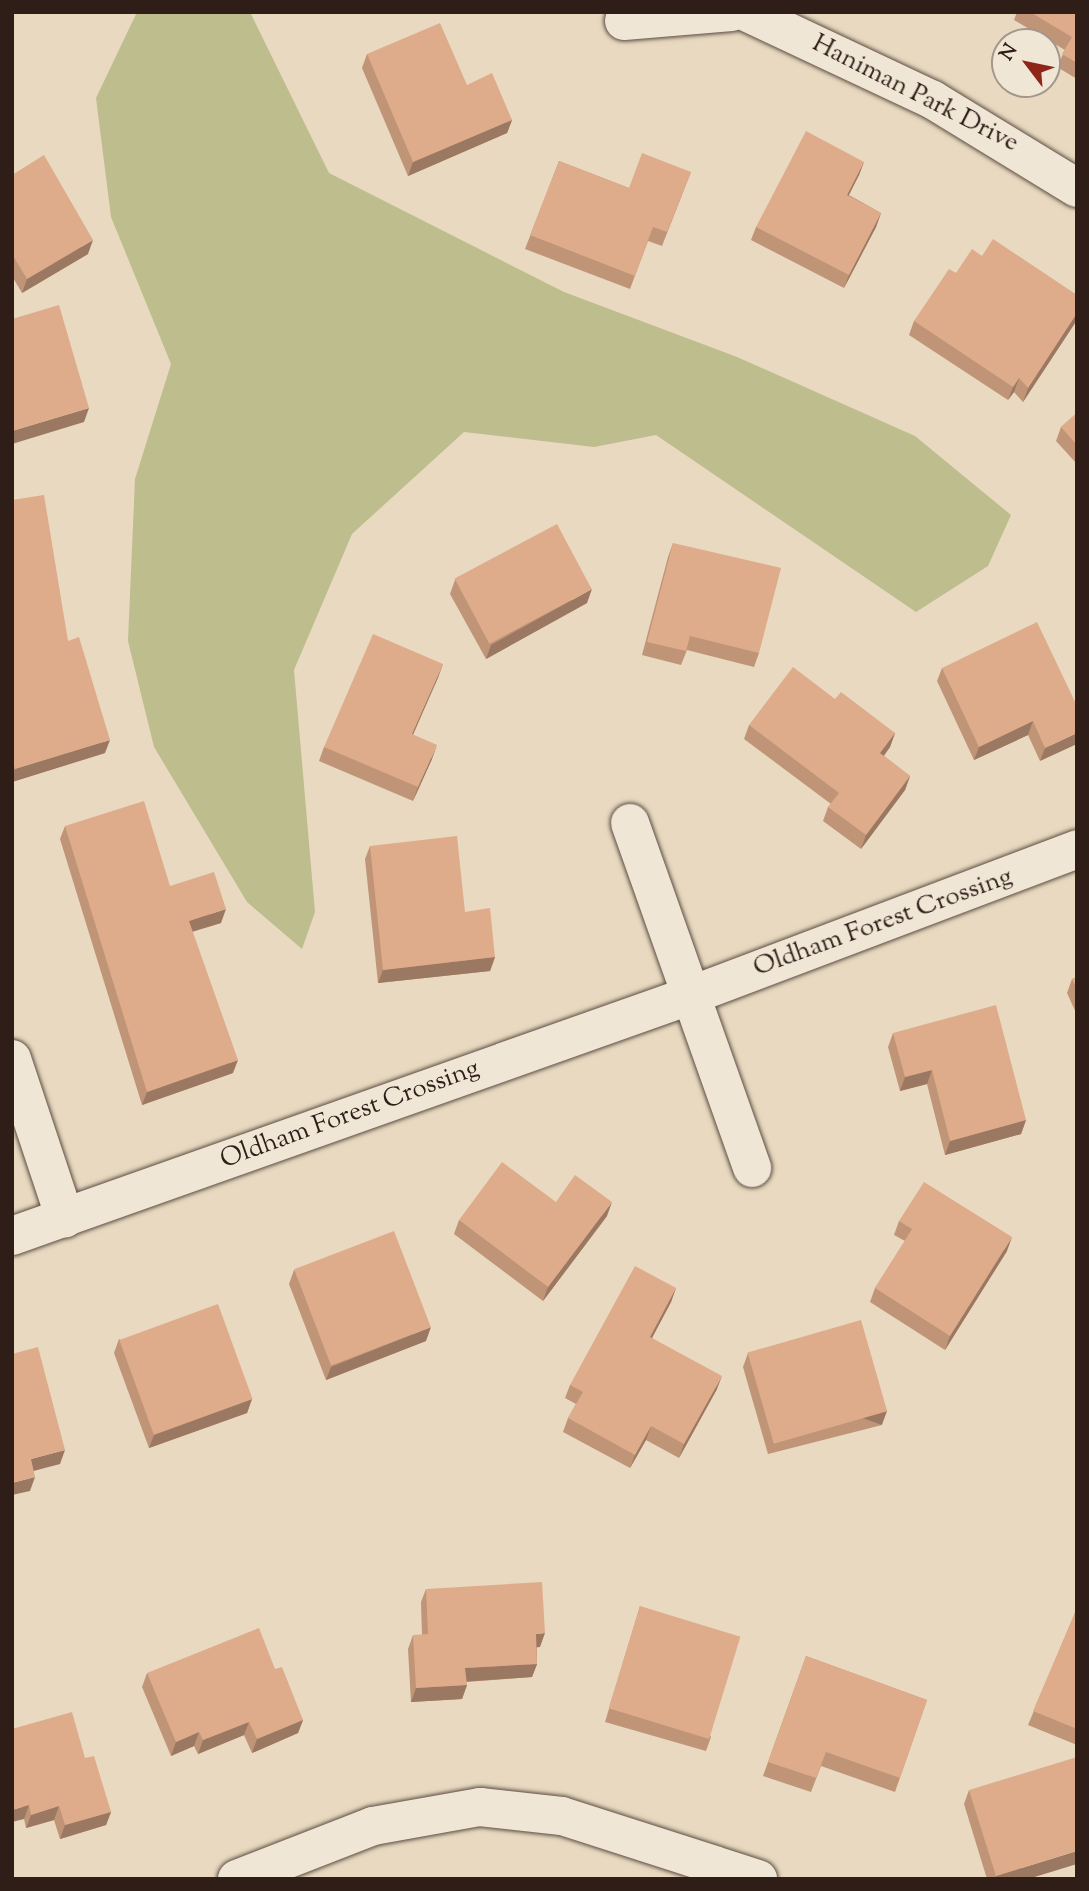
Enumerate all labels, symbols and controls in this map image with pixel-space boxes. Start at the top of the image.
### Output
street label: Haniman Park Drive [807,28,1023,160]
north arrow [991,28,1061,98]
text: N [994,39,1025,66]
street label: Oldham Forest Crossing [749,862,1017,984]
street label: Oldham Forest Crossing [216,1054,484,1176]

